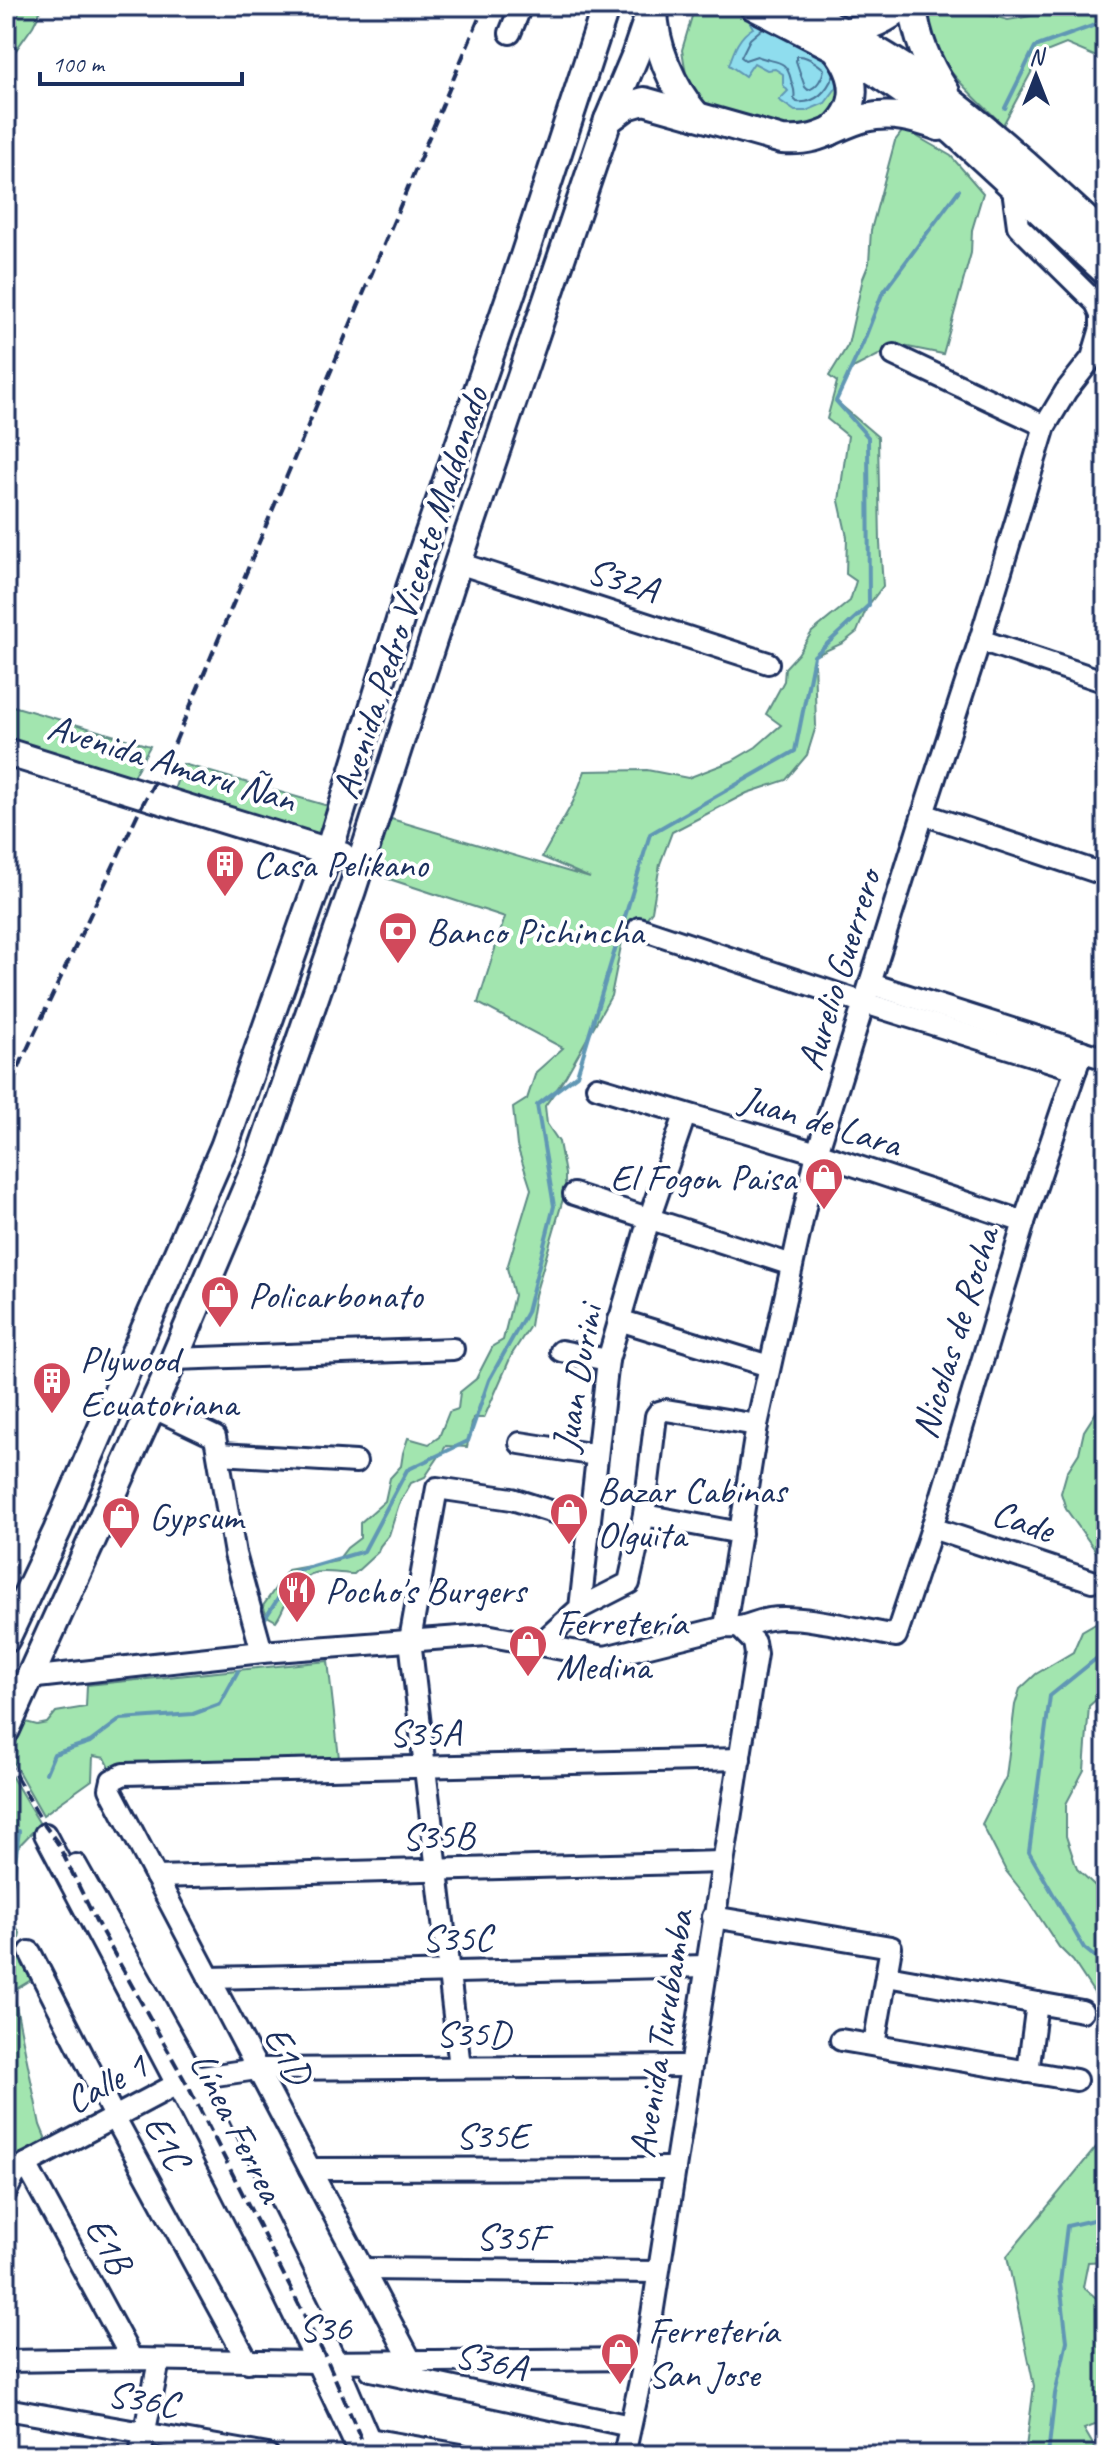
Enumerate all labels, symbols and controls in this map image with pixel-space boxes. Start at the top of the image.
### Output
scale bar [40,36,242,86]
north arrow [996,36,1076,116]
text: N [1029,43,1046,71]
text: 100 m [52,49,106,79]
street label: Avenida Pedro Vicente Maldonado [321,380,499,805]
street label: S32A [582,547,666,614]
street label: Avenida Amaru Ñan [42,703,303,824]
place label: Casa Pelikano [253,841,429,888]
building icon: Casa Pelikano [204,843,246,898]
street label: Aurelio Guerrero [786,861,893,1076]
place label: Banco Pichincha [426,908,646,955]
bank icon: Banco Pichincha [377,910,419,965]
street label: Juan de Lara [733,1074,909,1168]
place label: El Fogon Paisa [610,1154,799,1201]
shop icon: El Fogon Paisa [803,1156,845,1211]
street label: Nicolas de Rocha [901,1219,1010,1444]
place label: Policarbonato [248,1272,424,1319]
shop icon: Policarbonato [199,1274,241,1329]
street label: Juan Durini [541,1297,614,1457]
place label: Plywood Ecuatoriana [80,1336,241,1427]
building icon: Plywood Ecuatoriana [31,1360,73,1415]
place label: Bazar Cabinas Olguita [597,1467,789,1558]
street label: Cade [986,1489,1062,1554]
shop icon: Bazar Cabinas Olguita [548,1491,590,1546]
place label: Gypsum [149,1493,247,1540]
shop icon: Gypsum [100,1495,142,1550]
place label: Pocho's Burgers [325,1567,529,1614]
restaurant icon: Pocho's Burgers [276,1569,318,1624]
place label: Ferretería Medina [556,1599,689,1690]
shop icon: Ferretería Medina [507,1623,549,1678]
street label: S35A [389,1709,463,1757]
street label: S35B [401,1811,477,1861]
street label: Avenida Turubamba [618,1905,704,2161]
street label: S35C [421,1914,497,1962]
street label: S35D [436,2010,513,2057]
street label: E1D [253,2018,324,2095]
street label: Calle 1 [57,2041,157,2124]
street label: Línea Ferrea [179,2044,296,2212]
street label: E1C [133,2106,203,2181]
street label: S35E [456,2112,533,2159]
street label: E1B [75,2209,144,2283]
street label: S35F [476,2213,554,2261]
street label: S36 [298,2304,354,2352]
place label: Ferretería San Jose [648,2307,781,2398]
street label: S36A [451,2331,533,2392]
shop icon: Ferretería San Jose [599,2331,641,2386]
street label: S36C [104,2370,186,2429]

